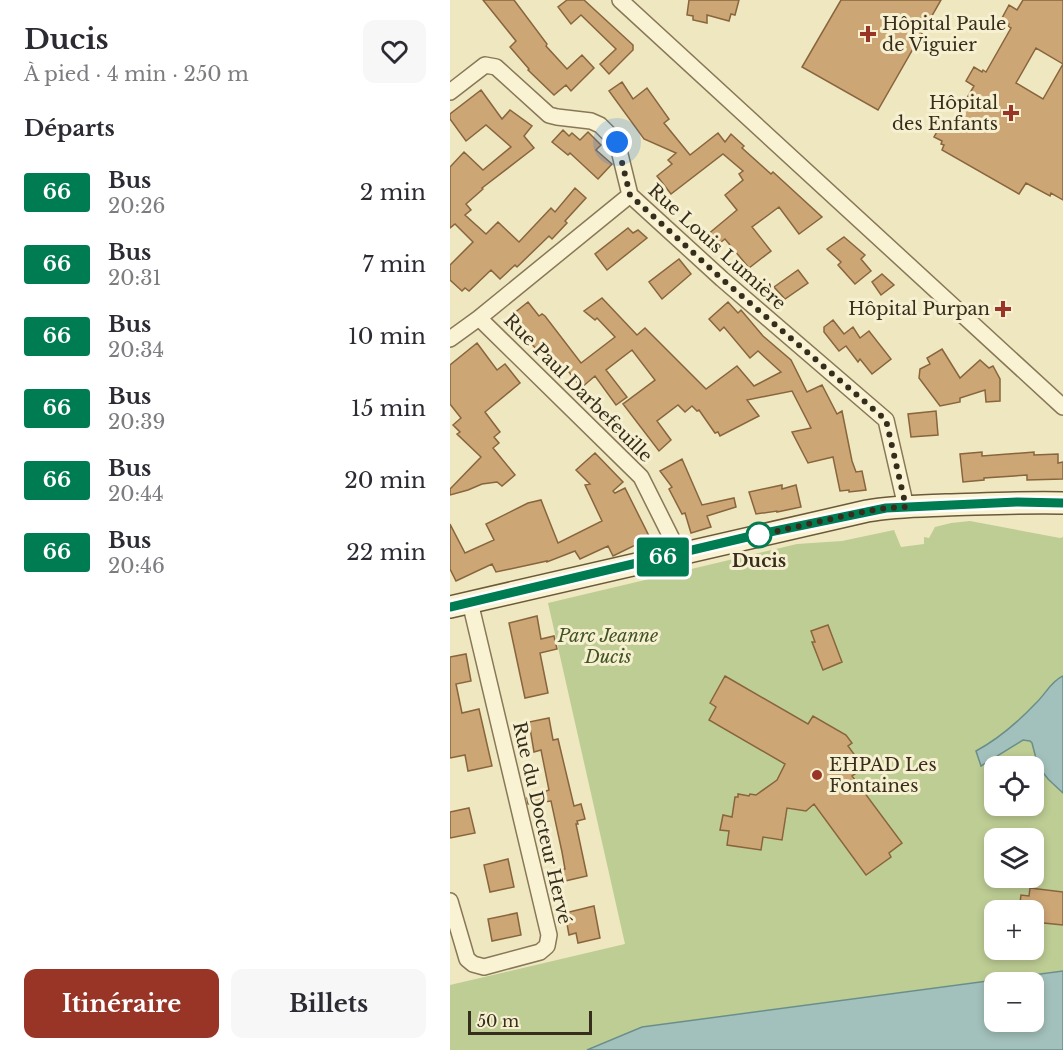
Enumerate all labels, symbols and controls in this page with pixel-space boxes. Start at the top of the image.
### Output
place label: Hôpital Paule de Viguier [882,13,1006,56]
button: heart [363,20,426,83]
text: Ducis [24,22,109,57]
marker: Hôpital Paule de Viguier [859,25,877,43]
text: À pied · 4 min · 250 m [24,62,249,86]
place label: Hôpital des Enfants [892,92,998,135]
marker: Hôpital des Enfants [1002,104,1020,122]
text: Départs [24,115,115,142]
your location [602,127,632,157]
text: Bus [108,167,151,194]
text: 66 [43,179,71,205]
text: 2 min [360,179,426,206]
street label: Rue Louis Lumière [644,179,790,315]
text: 20:26 [108,194,165,218]
text: Bus [108,239,151,266]
text: 66 [43,251,71,277]
text: 7 min [362,251,426,278]
text: 20:31 [108,266,162,290]
place label: Hôpital Purpan [848,298,990,320]
marker: Hôpital Purpan [994,300,1012,318]
street label: Rue Paul Darbefeuille [499,309,657,467]
text: Bus [108,311,151,338]
text: 66 [43,323,71,349]
text: 10 min [348,323,426,350]
text: 20:34 [108,338,164,362]
text: Bus [108,383,151,410]
text: 66 [43,395,71,421]
text: 15 min [351,395,426,422]
text: 20:39 [108,410,165,434]
text: Bus [108,455,151,482]
text: 66 [43,467,71,493]
text: 20 min [344,467,426,494]
text: 20:44 [108,482,164,506]
marker: Ducis [746,522,772,548]
text: Bus [108,527,151,554]
line badge: 66 [636,538,690,576]
text: 66 [43,539,71,565]
text: 22 min [346,539,426,566]
text: 66 [649,544,677,570]
place label: Ducis [732,550,786,572]
text: 20:46 [108,554,165,578]
park label: Parc Jeanne Ducis [557,625,658,668]
street label: Rue du Docteur Hervé [508,720,576,926]
place label: EHPAD Les Fontaines [829,754,937,797]
map controls [984,756,1044,1032]
button: locate [984,756,1044,816]
marker: EHPAD Les Fontaines [810,768,824,782]
button: layers [984,828,1044,888]
button: + [984,900,1044,960]
button: Itinéraire [24,969,219,1038]
button: Billets [231,969,426,1038]
button: − [984,972,1044,1032]
scale bar [468,1008,592,1036]
text: 50 m [477,1011,519,1031]

